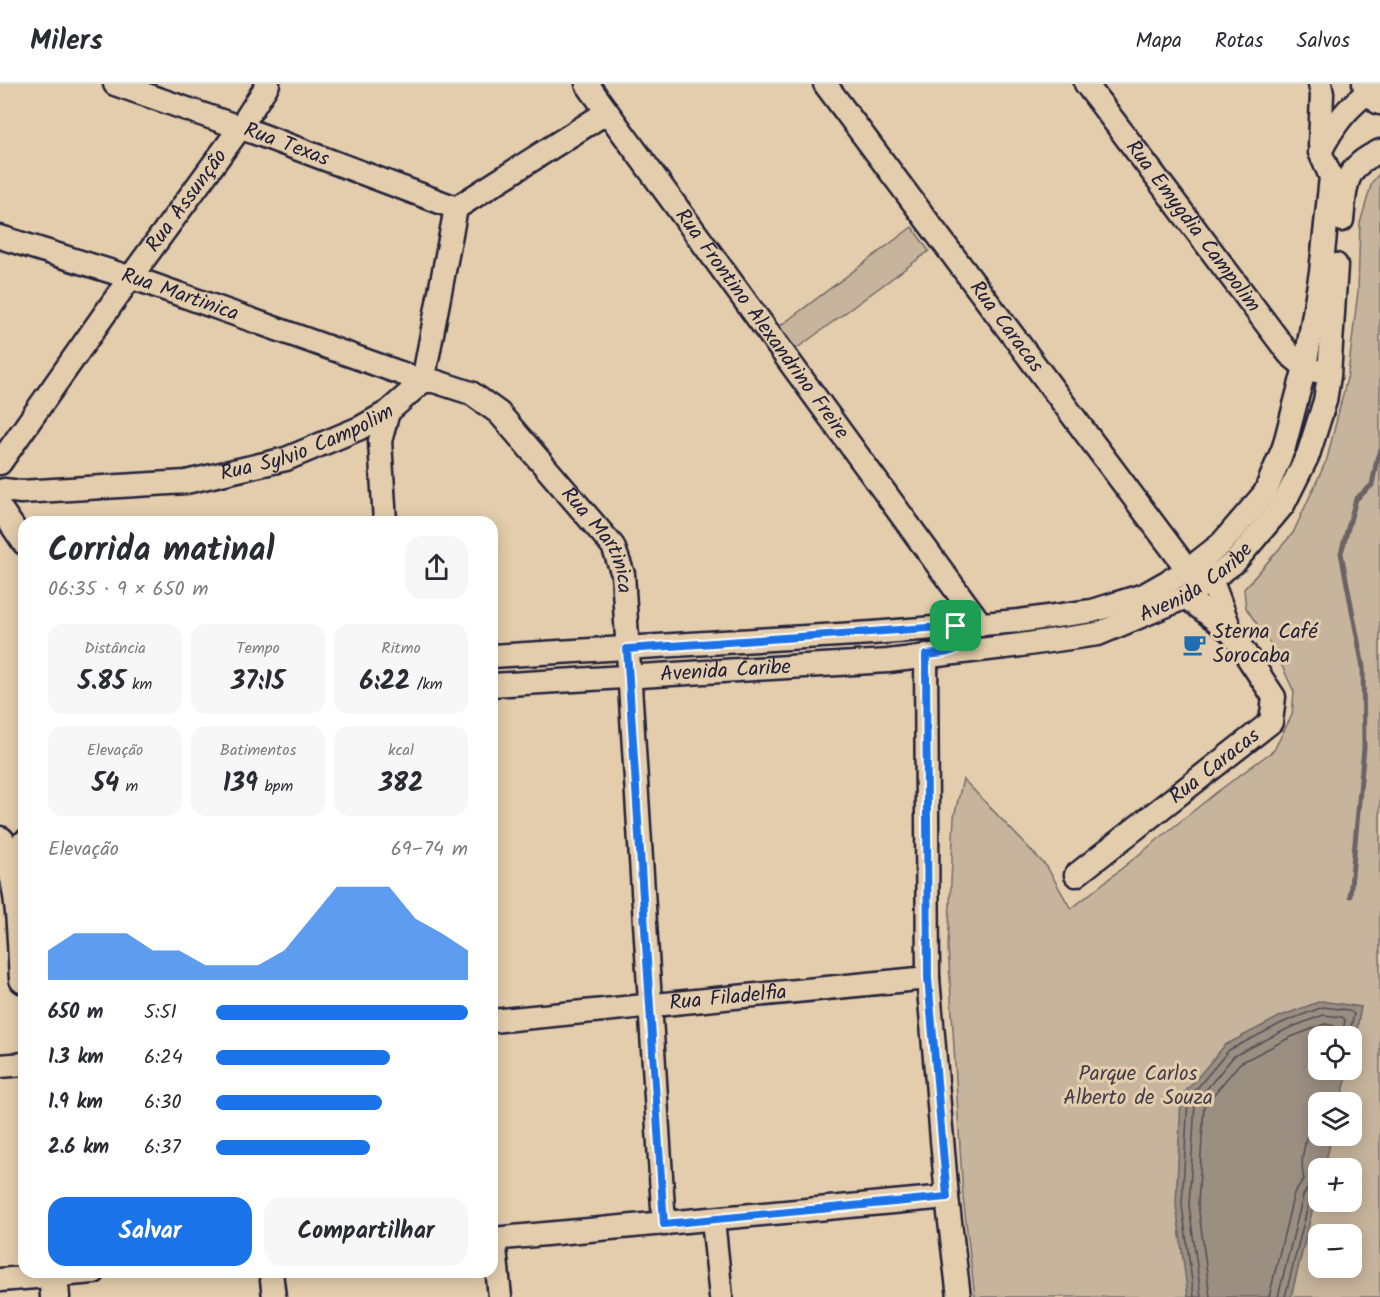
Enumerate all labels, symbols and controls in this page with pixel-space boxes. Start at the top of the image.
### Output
text: Milers [30,19,103,64]
text: Mapa [1136,25,1182,58]
text: Rotas [1215,25,1264,58]
text: Salvos [1297,25,1350,58]
street label: Rua Texas [239,114,334,176]
street label: Rua Emygdia Campolim [1117,133,1269,320]
street label: Rua Assunção [137,142,236,259]
street label: Rua Frontino Alexandrino Freire [666,201,858,447]
street label: Rua Martinica [117,259,243,331]
street label: Rua Caracas [961,274,1052,380]
street label: Rua Sylvio Campolim [217,395,400,490]
street label: Rua Martinica [553,479,641,594]
text: Corrida matinal [48,525,274,578]
street label: Avenida Caribe [1134,535,1262,631]
button: share [405,536,468,599]
text: 06:35 · 9 × 650 m [48,574,208,606]
pin [930,600,981,651]
icon: arrive [939,609,972,642]
place label: Sterna Café Sorocaba [1213,616,1318,673]
cafe icon: Sterna Café Sorocaba [1182,631,1208,657]
text: Distância [84,636,146,661]
text: Tempo [236,636,280,661]
text: Ritmo [381,636,421,661]
street label: Avenida Caribe [659,650,792,691]
text: 5.85 [78,661,126,703]
text: 37:15 [231,661,285,703]
text: 6:22 [359,661,410,703]
text: km [126,672,152,697]
text: /km [410,672,443,697]
street label: Rua Caracas [1162,720,1267,813]
text: Elevação [87,738,143,763]
text: Batimentos [220,738,296,763]
text: kcal [388,738,414,763]
text: 54 [92,763,119,805]
text: 139 [223,763,258,805]
text: 382 [379,763,423,805]
text: m [119,774,138,799]
text: bpm [258,774,293,799]
text: Elevação [48,834,119,866]
text: 69–74 m [391,834,468,866]
street label: Rua Filadelfia [668,976,788,1020]
text: 650 m [48,997,103,1029]
text: 5:51 [144,997,177,1029]
map controls [1308,1026,1362,1278]
button: locate [1308,1026,1362,1080]
text: 1.3 km [48,1042,104,1074]
text: 6:24 [144,1042,183,1074]
park label: Parque Carlos Alberto de Souza [1063,1058,1213,1115]
text: 1.9 km [48,1087,103,1119]
text: 6:30 [144,1087,181,1119]
button: layers [1308,1092,1362,1146]
text: 2.6 km [48,1132,109,1164]
text: 6:37 [144,1132,181,1164]
button: + [1308,1158,1362,1212]
button: Salvar [48,1197,252,1266]
button: Compartilhar [264,1197,468,1266]
button: − [1308,1224,1362,1278]

